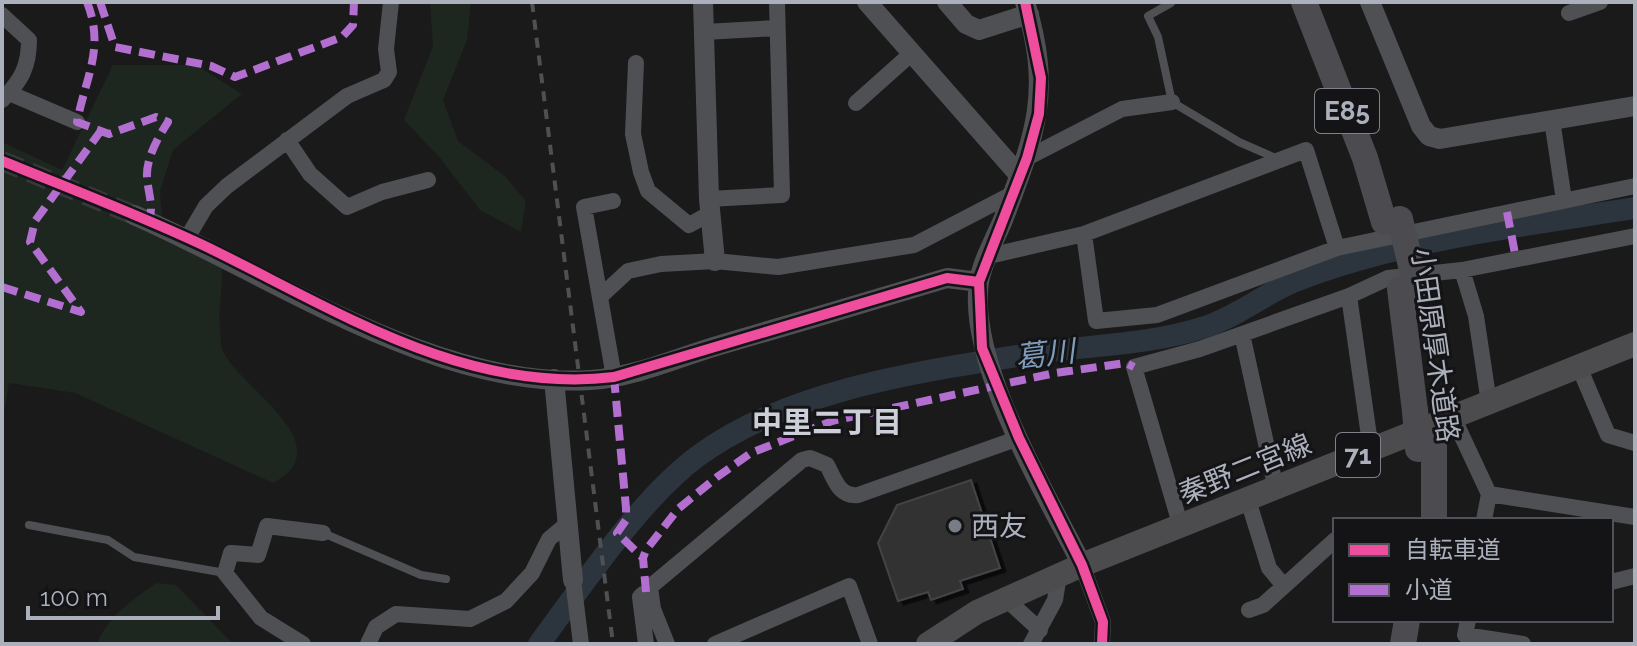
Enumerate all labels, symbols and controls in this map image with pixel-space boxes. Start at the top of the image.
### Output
road number: E85 [1315,89,1379,133]
street label: 小田原厚木道路 [1405,246,1465,444]
water label: 葛川 [1013,333,1080,375]
district label: 中里二丁目 [752,405,902,440]
street label: 秦野二宮線 [1174,427,1316,511]
road number: 71 [1336,433,1380,477]
place label: 西友 [971,510,1027,543]
marker: 西友 [946,517,964,535]
legend [1333,518,1613,622]
text: 自転車道 [1405,535,1501,564]
scale bar [28,570,218,620]
text: 小道 [1405,575,1453,604]
text: 100 m [40,583,108,612]

